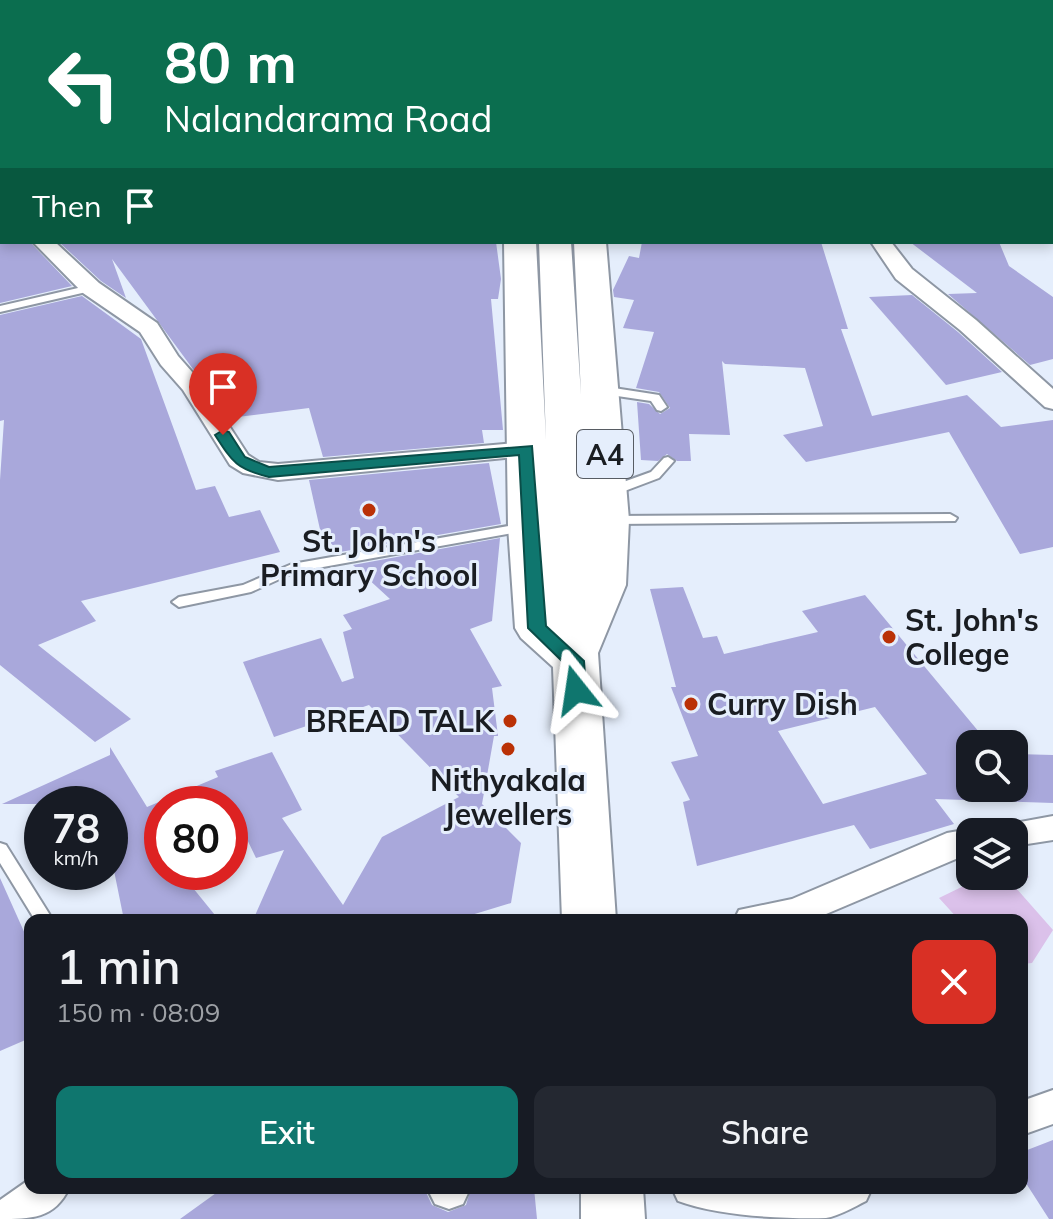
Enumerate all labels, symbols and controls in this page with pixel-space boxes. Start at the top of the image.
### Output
text: 80 m [164,27,297,97]
icon: left [32,32,136,136]
text: Nalandarama Road [164,96,492,141]
icon: arrive [118,184,162,228]
text: Then [32,187,102,225]
pin [189,353,257,435]
icon: arrive [201,365,245,409]
road number: A4 [577,430,633,478]
marker: St. John's Primary School [360,501,378,519]
place label: St. John's Primary School [260,522,478,594]
place label: St. John's College [905,601,1039,673]
marker: St. John's College [880,628,898,646]
position arrow [534,648,618,732]
place label: Curry Dish [707,685,858,723]
marker: Curry Dish [682,695,700,713]
place label: BREAD TALK [306,702,495,740]
marker: BREAD TALK [501,712,519,730]
map controls [956,730,1028,890]
button: search [956,730,1028,802]
marker: Nithyakala Jewellers [499,740,517,758]
place label: Nithyakala Jewellers [430,761,586,833]
speed limit sign: 80 [144,786,248,890]
text: 78 [52,803,100,853]
button: layers [956,818,1028,890]
text: km/h [53,845,99,870]
text: 1 min [56,936,181,996]
button: close [912,940,996,1024]
text: 150 m · 08:09 [56,996,220,1029]
button: Exit [56,1086,518,1178]
button: Share [534,1086,996,1178]

